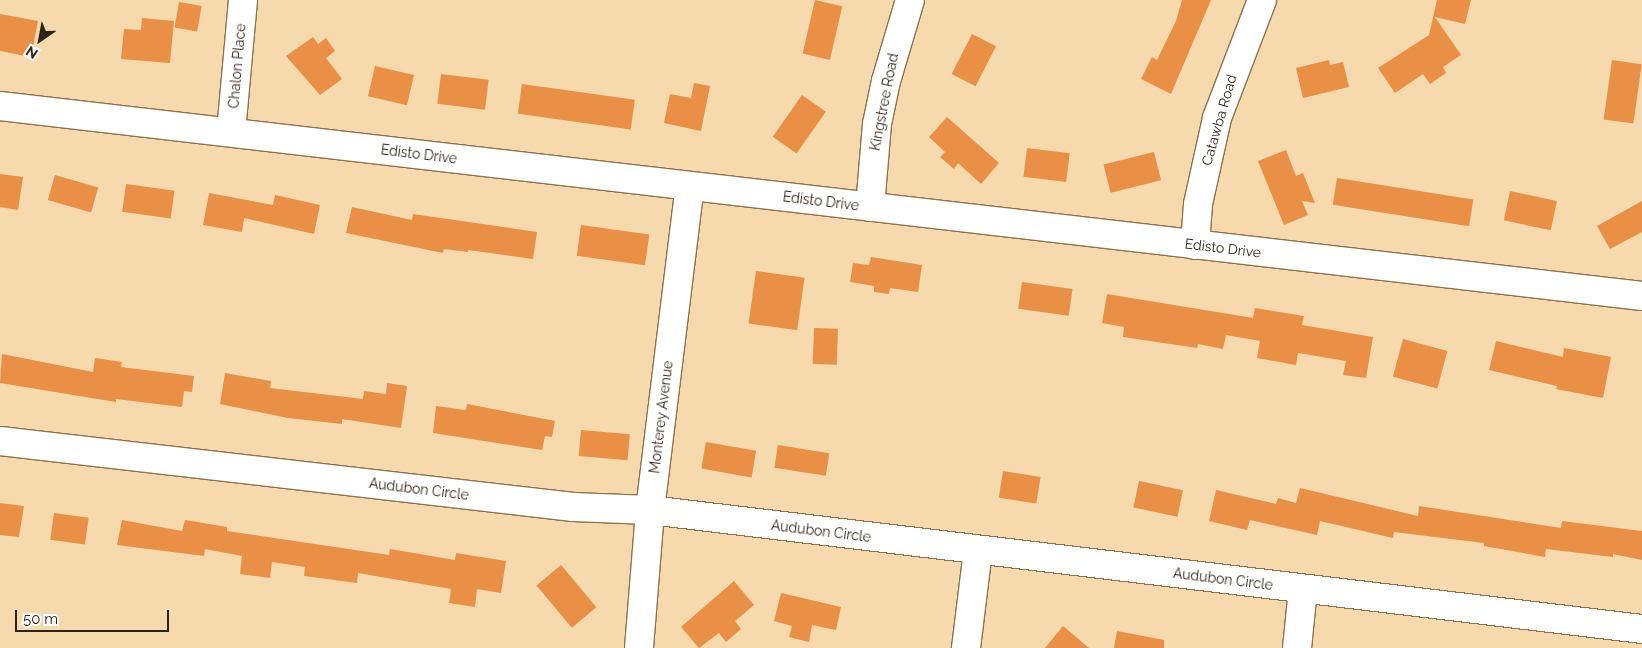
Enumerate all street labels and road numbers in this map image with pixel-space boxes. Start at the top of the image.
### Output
street label: Chalon Place [225,23,249,109]
street label: Kingstree Road [866,52,902,152]
street label: Catawba Road [1198,72,1240,168]
street label: Edisto Drive [380,141,458,167]
street label: Edisto Drive [782,188,860,214]
street label: Edisto Drive [1184,235,1262,261]
street label: Monterey Avenue [646,359,676,475]
street label: Audubon Circle [368,475,470,503]
street label: Audubon Circle [770,517,872,545]
street label: Audubon Circle [1172,565,1274,593]

